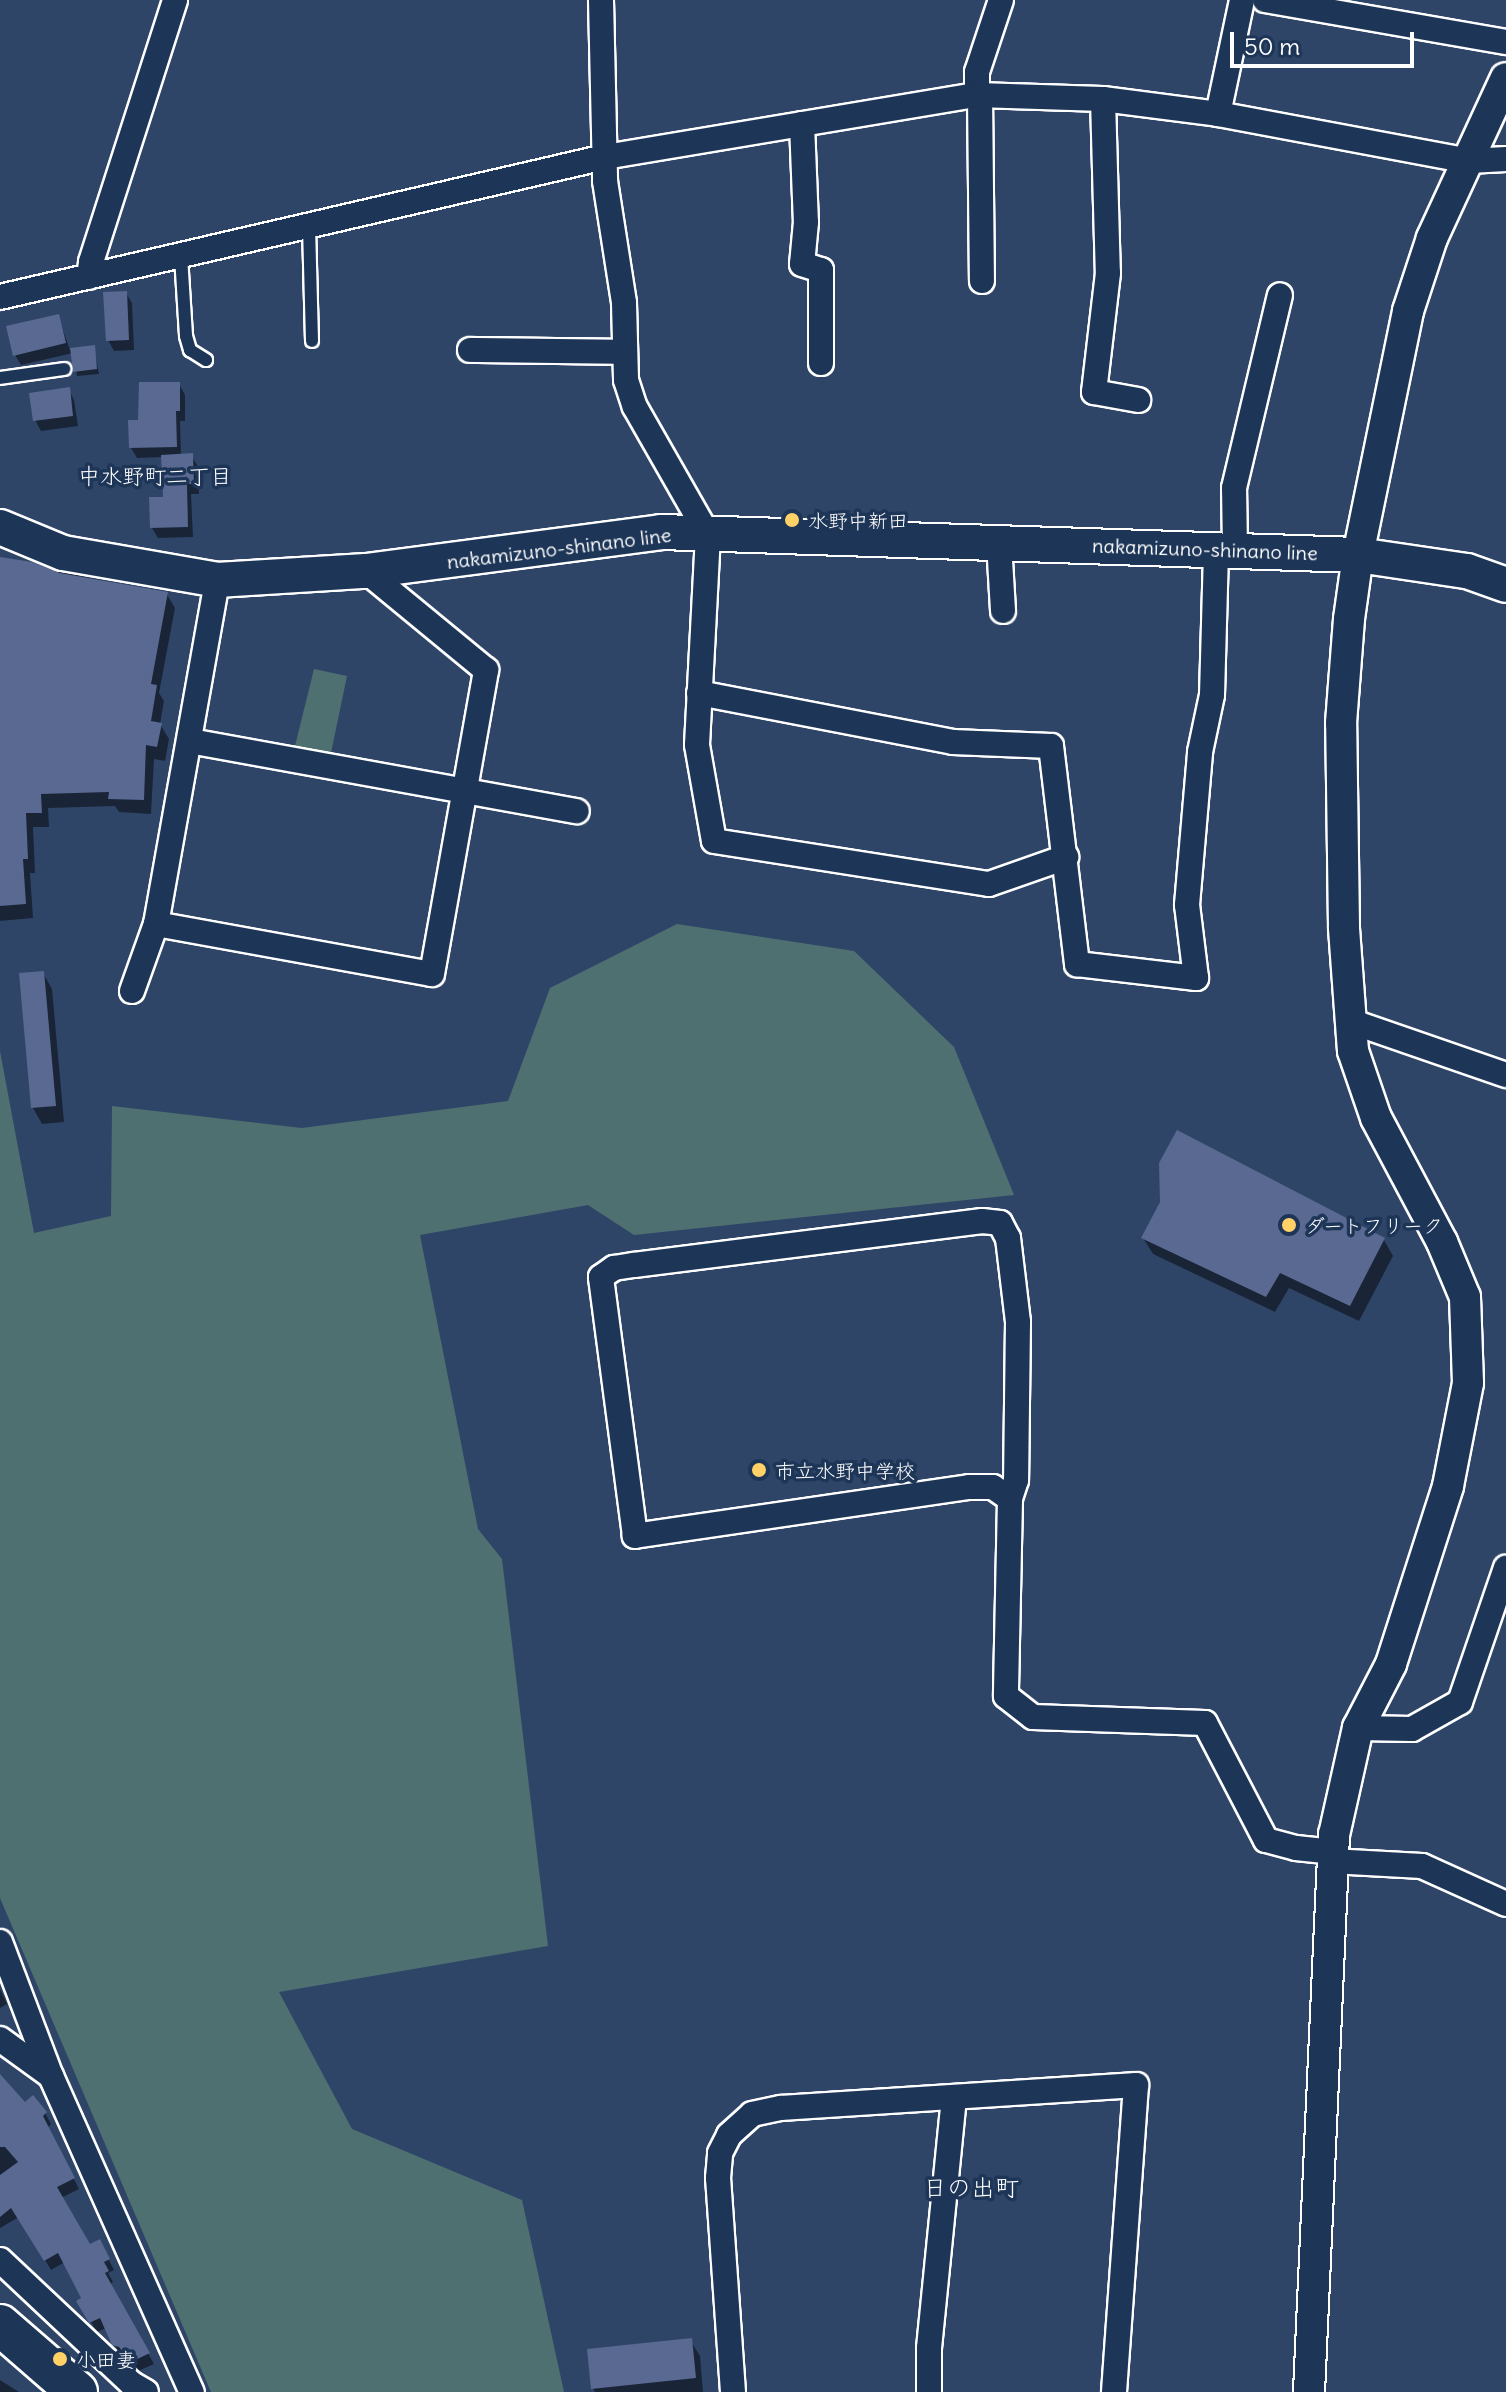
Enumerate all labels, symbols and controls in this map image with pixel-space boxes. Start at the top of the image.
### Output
scale bar [1234,16,1418,66]
text: 50 m [1244,31,1300,61]
district label: 中水野町二丁目 [78,464,232,490]
place label: 水野中新田 [808,508,908,532]
marker: 水野中新田 [783,511,801,529]
street label: nakamizuno-shinano line [445,522,673,574]
street label: nakamizuno-shinano line [1092,533,1318,565]
place label: ダートフリーク [1305,1213,1443,1237]
marker: ダートフリーク [1280,1216,1298,1234]
place label: 市立水野中学校 [775,1458,915,1482]
marker: 市立水野中学校 [750,1461,768,1479]
district label: 日の出町 [923,2174,1019,2202]
place label: 小田妻 [76,2347,136,2371]
marker: 小田妻 [51,2350,69,2368]

